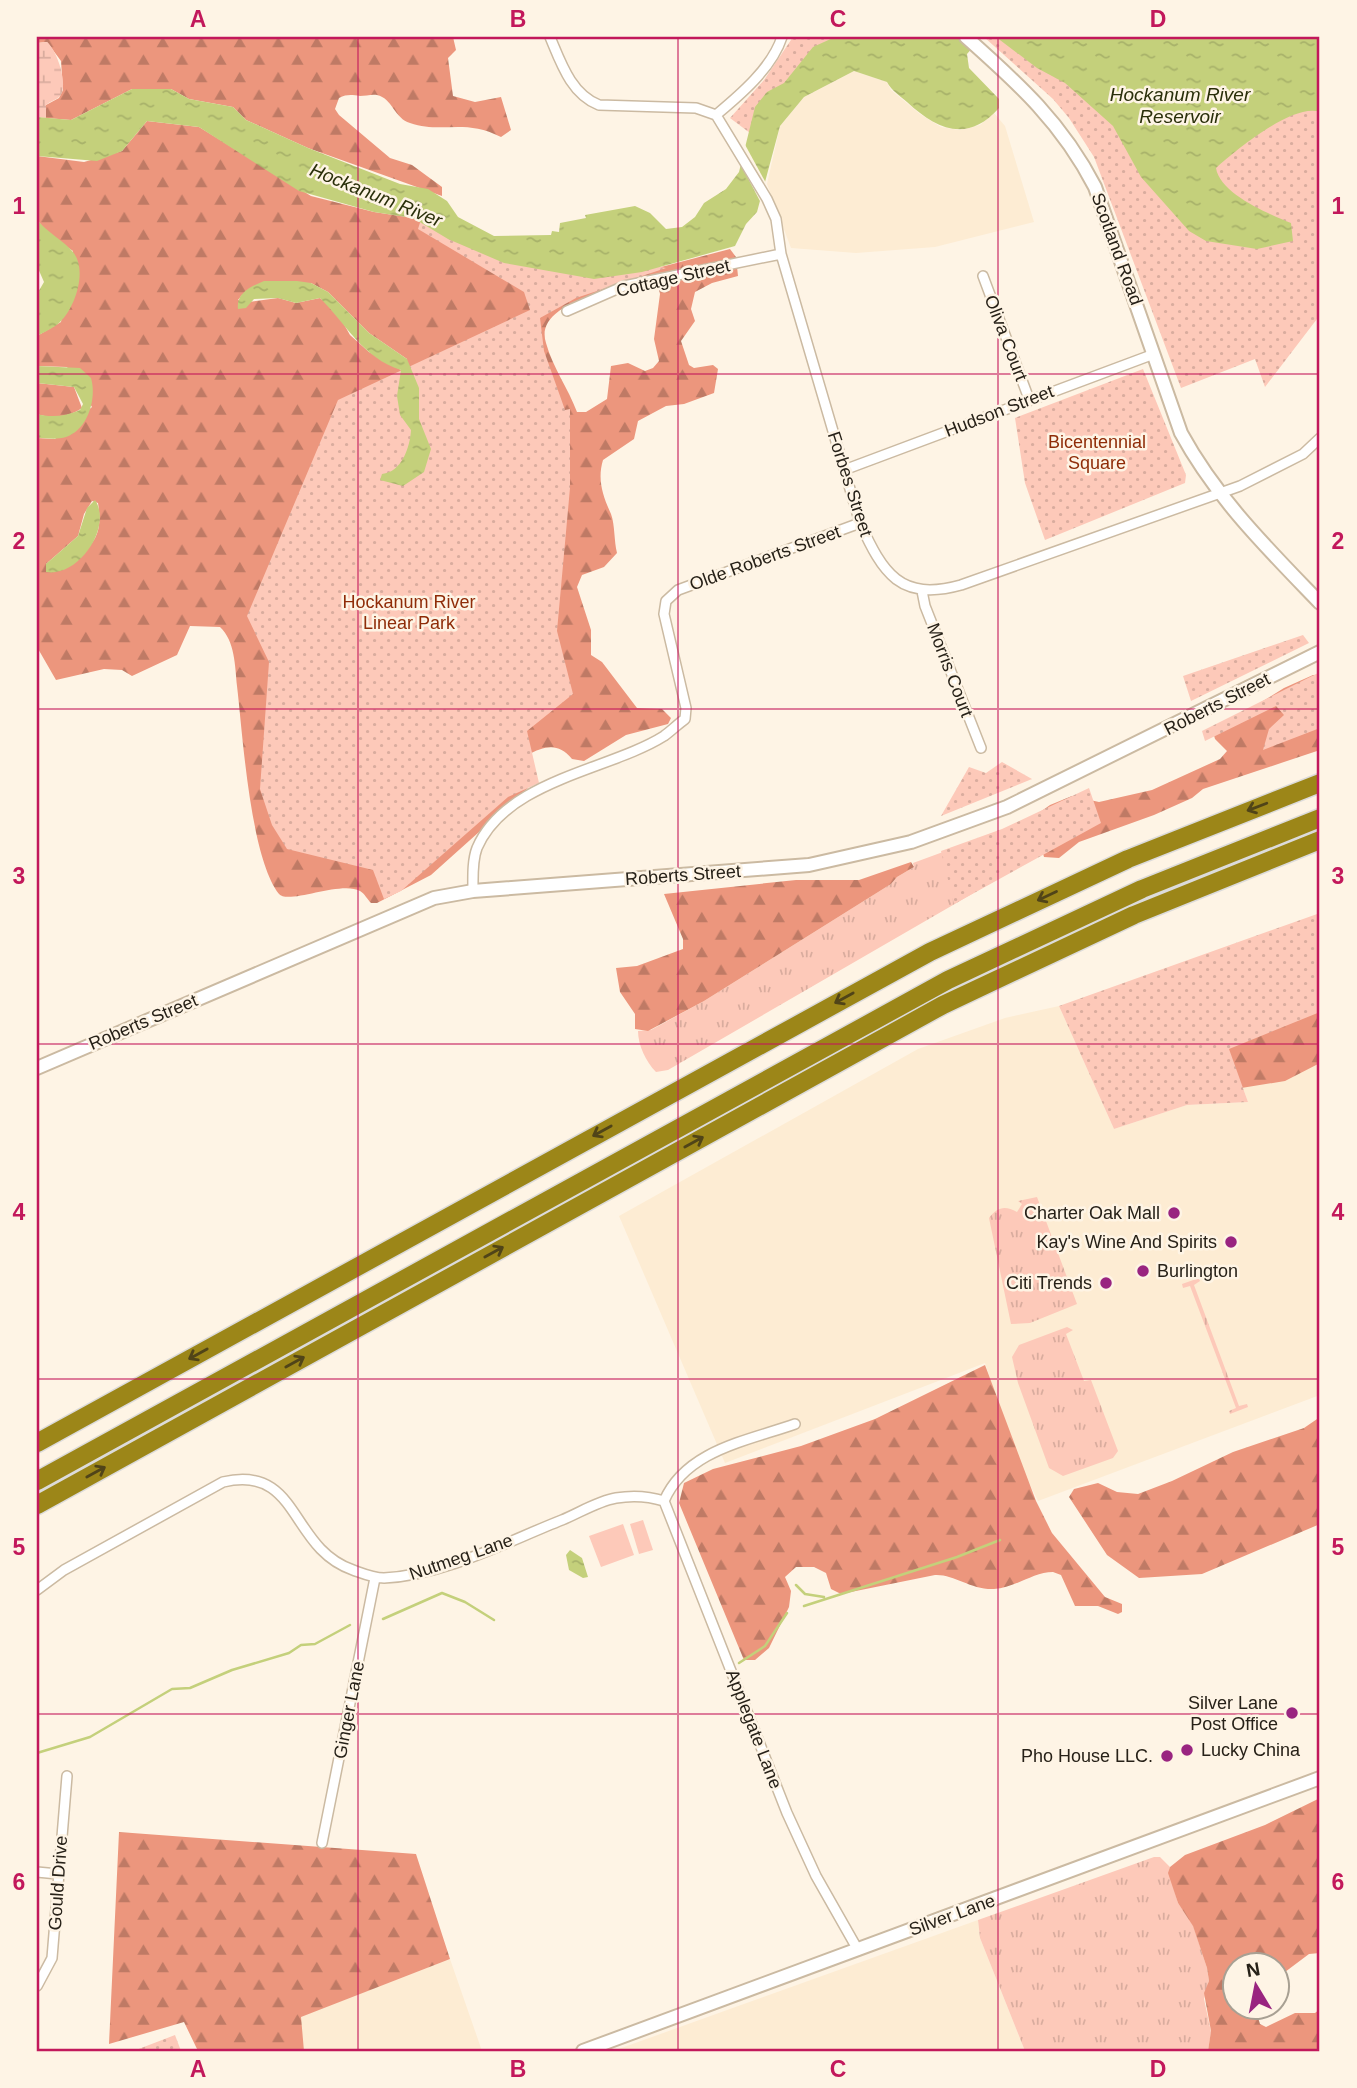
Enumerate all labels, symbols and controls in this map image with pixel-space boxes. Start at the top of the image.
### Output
text: A [190,6,206,32]
text: B [510,6,526,32]
text: C [830,6,846,32]
text: D [1150,6,1166,32]
water label: Hockanum River Reservoir [1110,84,1251,127]
water label: Hockanum River [307,159,446,231]
street label: Scotland Road [1087,190,1147,308]
text: 1 [13,193,26,219]
text: 1 [1332,193,1345,219]
street label: Cottage Street [614,255,732,301]
street label: Oliva Court [981,292,1031,384]
street label: Hudson Street [942,381,1056,441]
street label: Forbes Street [824,429,876,539]
park label: Bicentennial Square [1048,432,1146,473]
street label: Olde Roberts Street [687,521,843,595]
text: 2 [13,528,25,554]
text: 2 [1332,528,1344,554]
park label: Hockanum River Linear Park [342,592,476,633]
street label: Morris Court [923,620,977,720]
street label: Roberts Street [1161,669,1273,739]
one-way arrow [1246,802,1268,815]
street label: Roberts Street [624,861,742,889]
text: 3 [13,863,25,889]
text: 3 [1332,863,1344,889]
one-way arrow [1037,889,1058,903]
street label: Roberts Street [86,990,200,1054]
one-way arrow [834,992,855,1005]
one-way arrow [592,1124,612,1138]
one-way arrow [683,1134,703,1148]
text: 4 [13,1199,26,1225]
text: 4 [1332,1199,1345,1225]
place label: Charter Oak Mall [1024,1203,1160,1223]
marker: Charter Oak Mall [1166,1205,1182,1221]
place label: Kay's Wine And Spirits [1036,1232,1217,1252]
marker: Kay's Wine And Spirits [1223,1234,1239,1250]
one-way arrow [484,1245,504,1259]
place label: Burlington [1157,1261,1238,1281]
marker: Burlington [1135,1263,1151,1279]
place label: Citi Trends [1006,1273,1092,1293]
marker: Citi Trends [1098,1275,1114,1291]
one-way arrow [188,1348,209,1361]
one-way arrow [285,1355,305,1369]
one-way arrow [86,1465,106,1479]
street label: Nutmeg Lane [407,1530,515,1584]
text: 5 [13,1534,26,1560]
text: 5 [1332,1534,1345,1560]
street label: Ginger Lane [330,1659,368,1761]
street label: Applegate Lane [722,1667,786,1791]
place label: Silver Lane Post Office [1188,1693,1278,1734]
marker: Silver Lane Post Office [1284,1705,1300,1721]
place label: Lucky China [1201,1740,1301,1760]
marker: Lucky China [1179,1742,1195,1758]
place label: Pho House LLC. [1021,1746,1153,1766]
marker: Pho House LLC. [1159,1748,1175,1764]
street label: Gould Drive [45,1835,71,1931]
text: 6 [13,1869,25,1895]
text: 6 [1332,1869,1344,1895]
street label: Silver Lane [906,1890,998,1940]
north arrow [1220,1952,1290,2022]
text: N [1245,1958,1262,1981]
text: A [190,2056,206,2082]
text: B [510,2056,526,2082]
text: C [830,2056,846,2082]
text: D [1150,2056,1166,2082]

